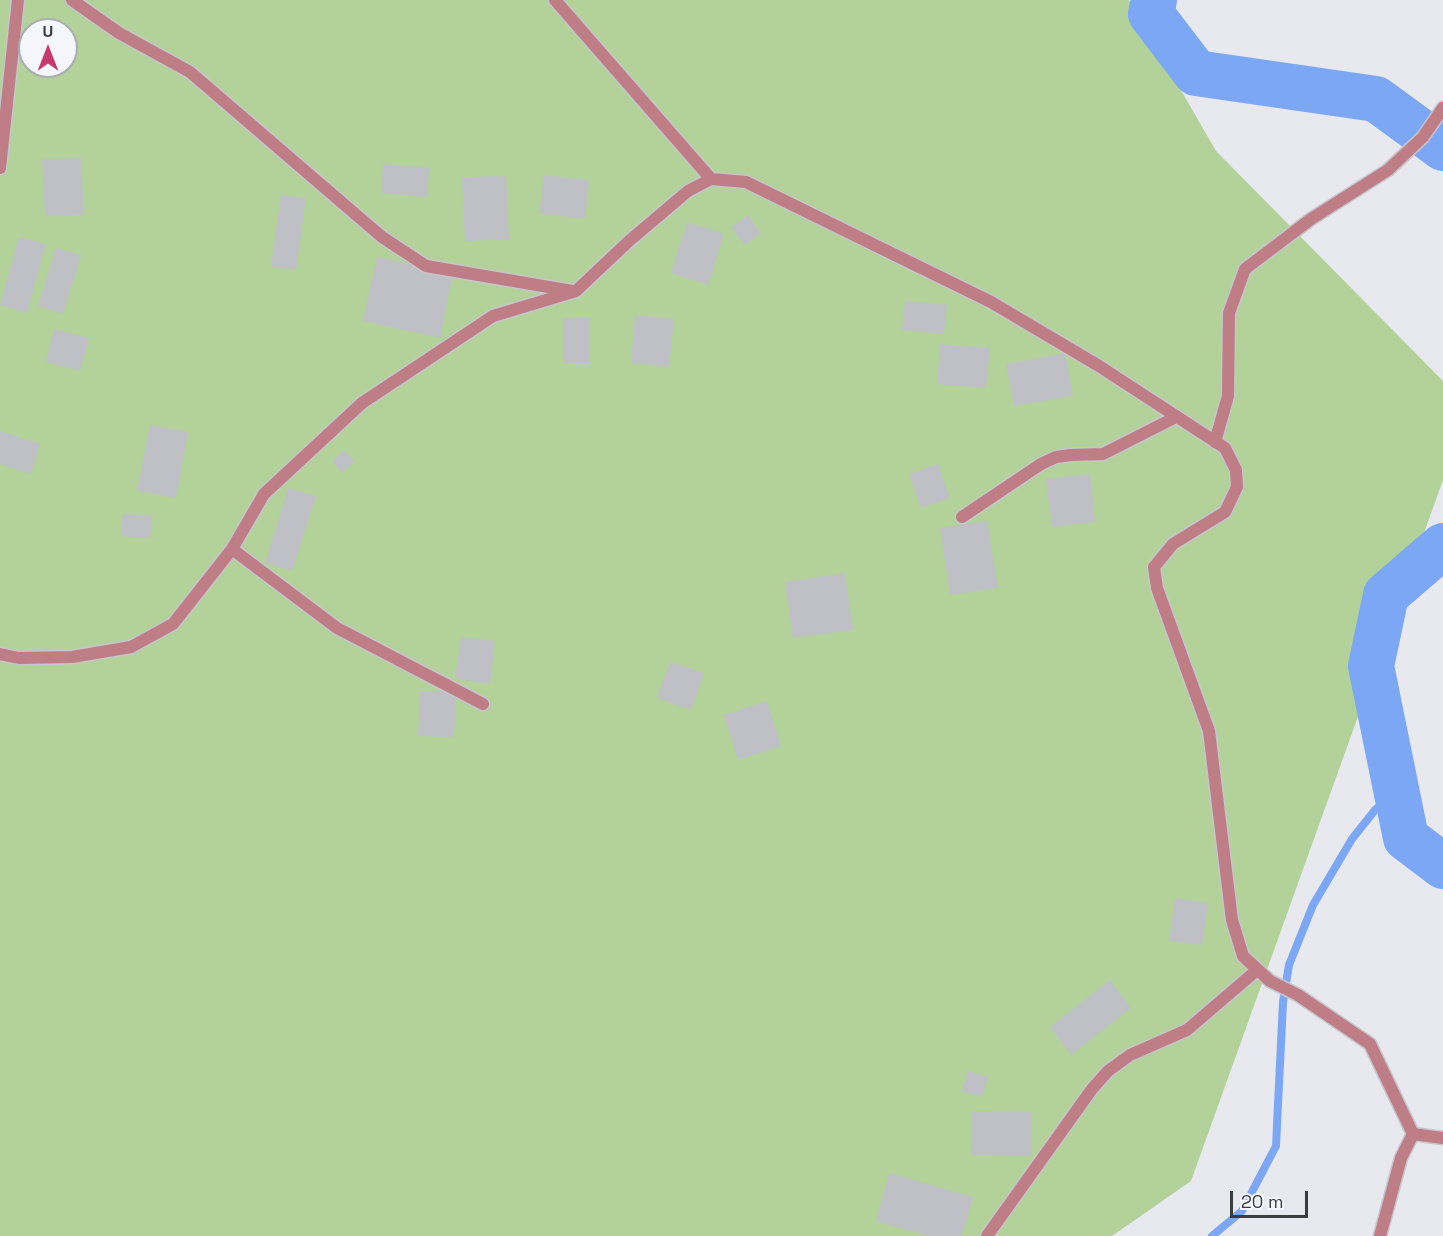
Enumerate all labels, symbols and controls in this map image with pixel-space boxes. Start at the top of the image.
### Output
north arrow [18,18,78,78]
text: U [43,21,53,42]
scale bar [1233,1179,1311,1217]
text: 20 m [1241,1190,1284,1213]

